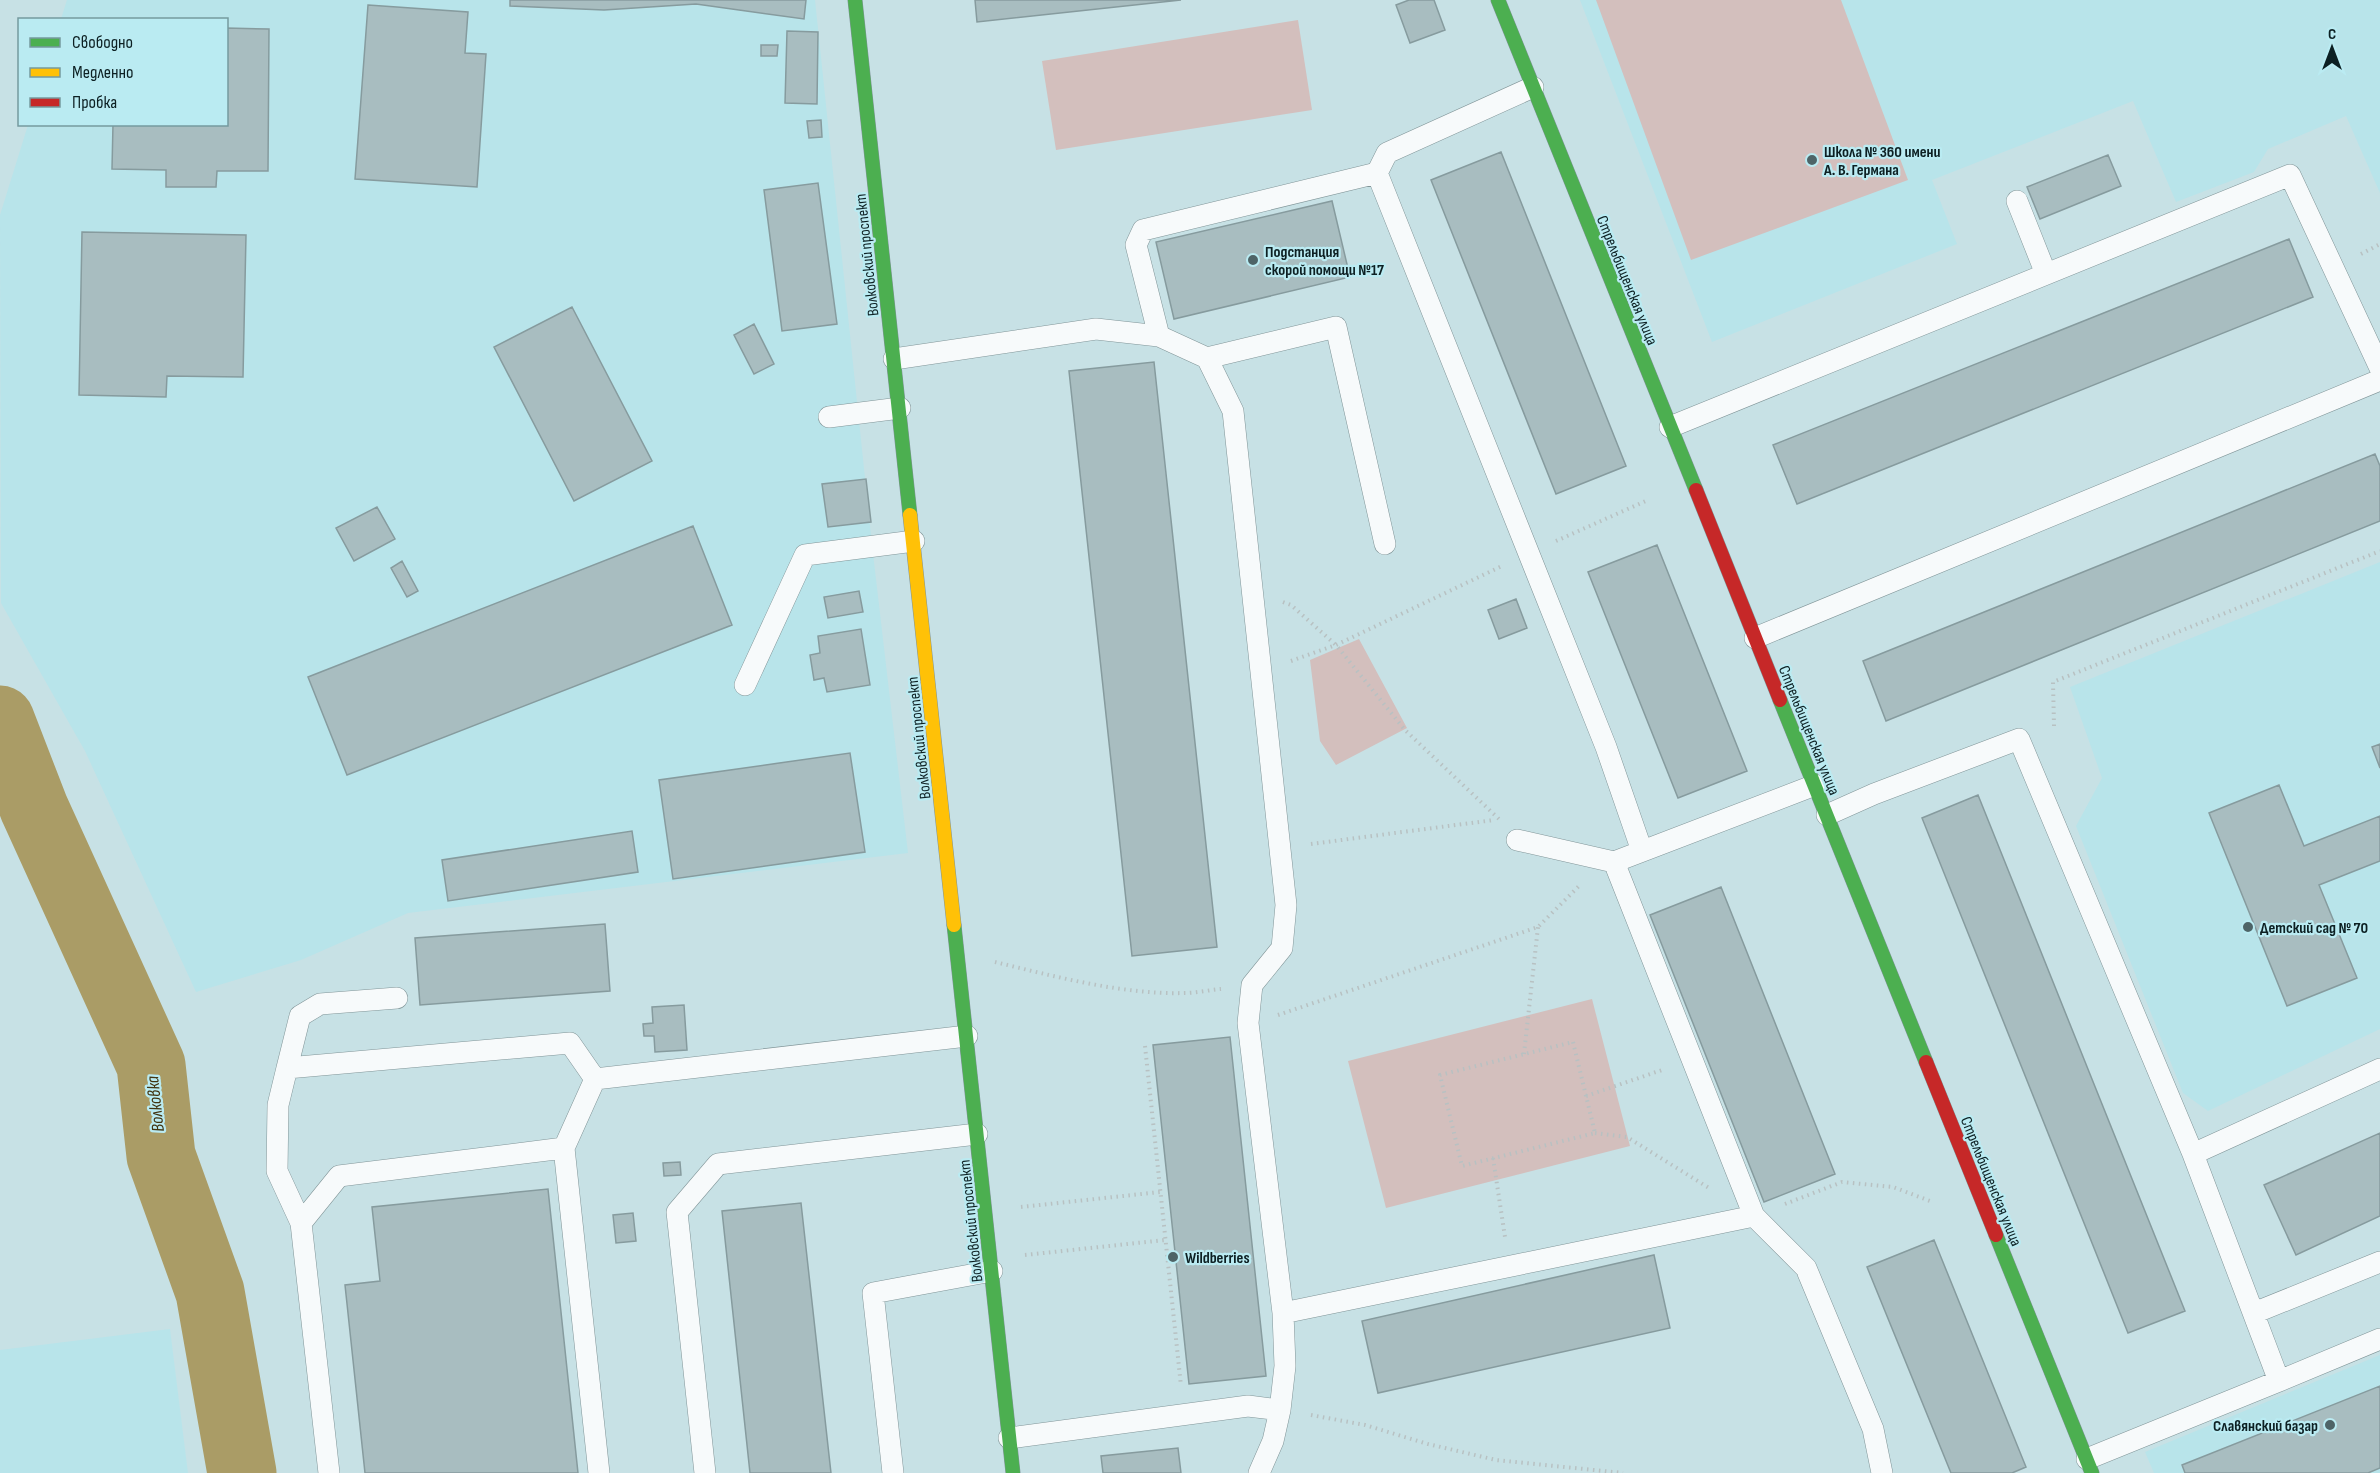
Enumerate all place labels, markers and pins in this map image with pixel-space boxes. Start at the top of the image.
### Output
place label: Школа № 360 имени А. В. Германа [1823,143,1941,180]
marker: Школа № 360 имени А. В. Германа [1805,153,1819,167]
place label: Подстанция скорой помощи №17 [1265,243,1384,280]
marker: Подстанция скорой помощи №17 [1246,253,1260,267]
place label: Детский сад № 70 [2260,919,2368,938]
marker: Детский сад № 70 [2241,920,2255,934]
place label: Wildberries [1185,1249,1250,1268]
marker: Wildberries [1166,1250,1180,1264]
place label: Славянский базар [2213,1417,2318,1436]
marker: Славянский базар [2323,1418,2337,1432]

